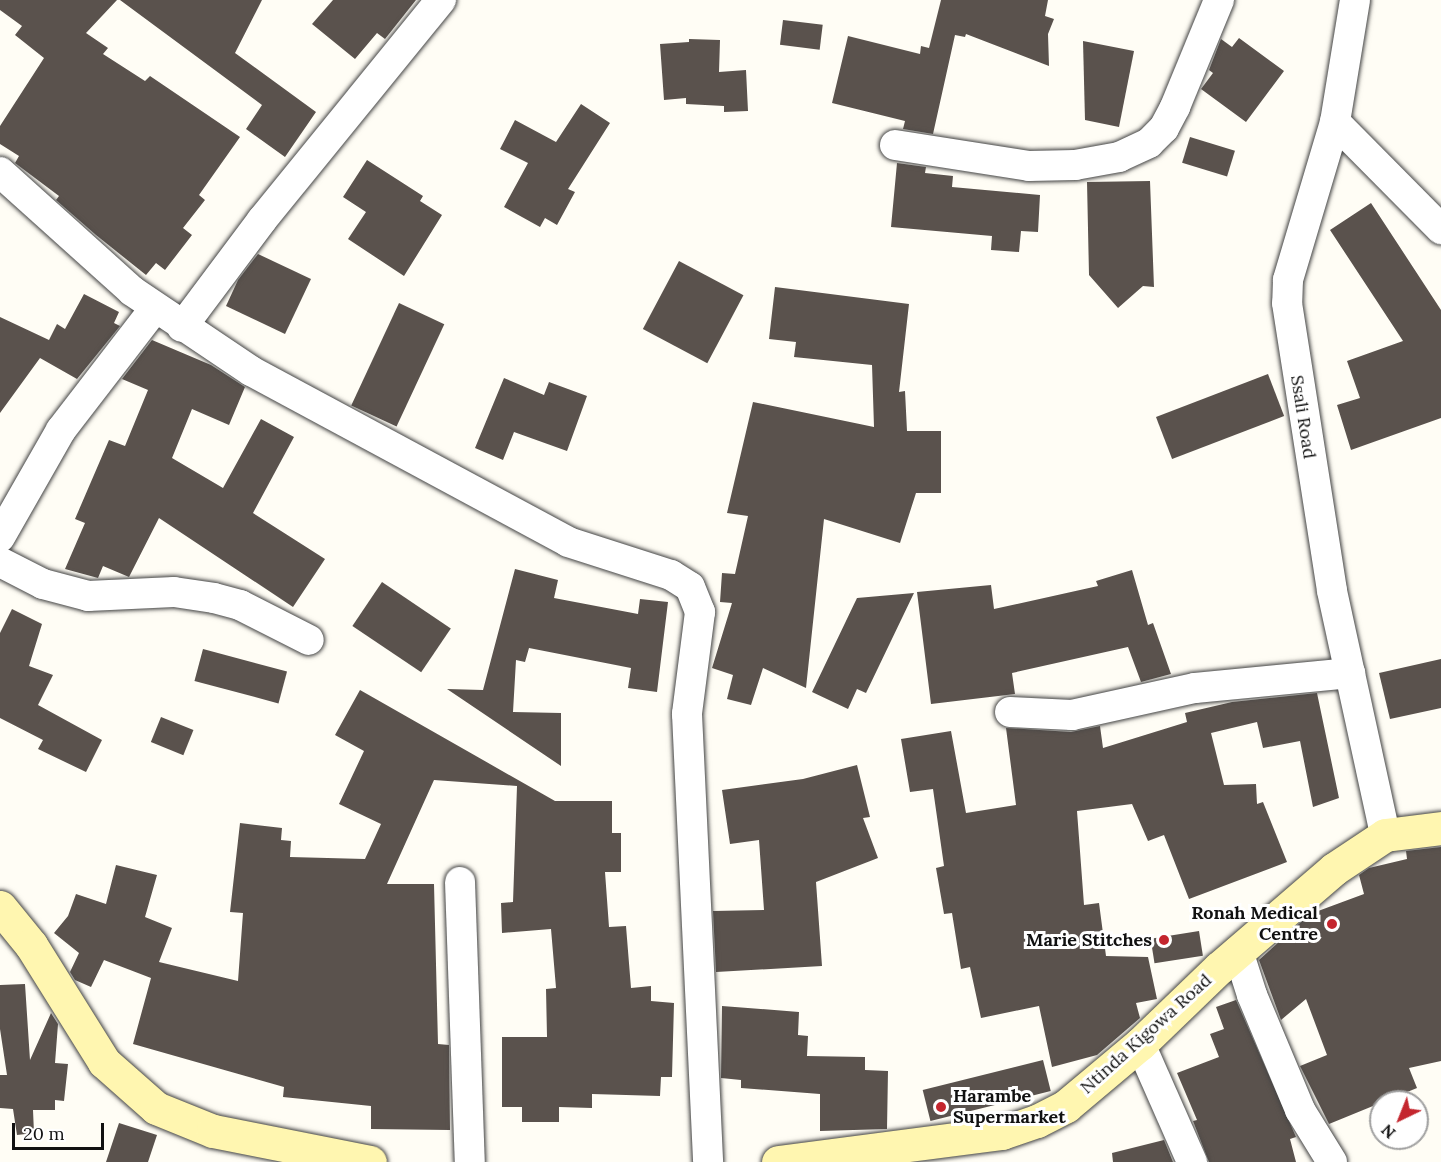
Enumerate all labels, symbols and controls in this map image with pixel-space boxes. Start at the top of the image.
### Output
street label: Ssali Road [1286,374,1320,460]
place label: Ronah Medical Centre [1191,903,1318,946]
marker: Ronah Medical Centre [1323,915,1341,933]
place label: Marie Stitches [1026,929,1152,951]
marker: Marie Stitches [1157,933,1171,947]
street label: Ntinda Kigowa Road [1076,969,1216,1099]
place label: Harambe Supermarket [953,1086,1066,1128]
north arrow [1369,1090,1429,1150]
marker: Harambe Supermarket [934,1100,948,1114]
scale bar [15,1111,106,1149]
text: N [1377,1120,1399,1143]
text: 20 m [23,1122,65,1145]

